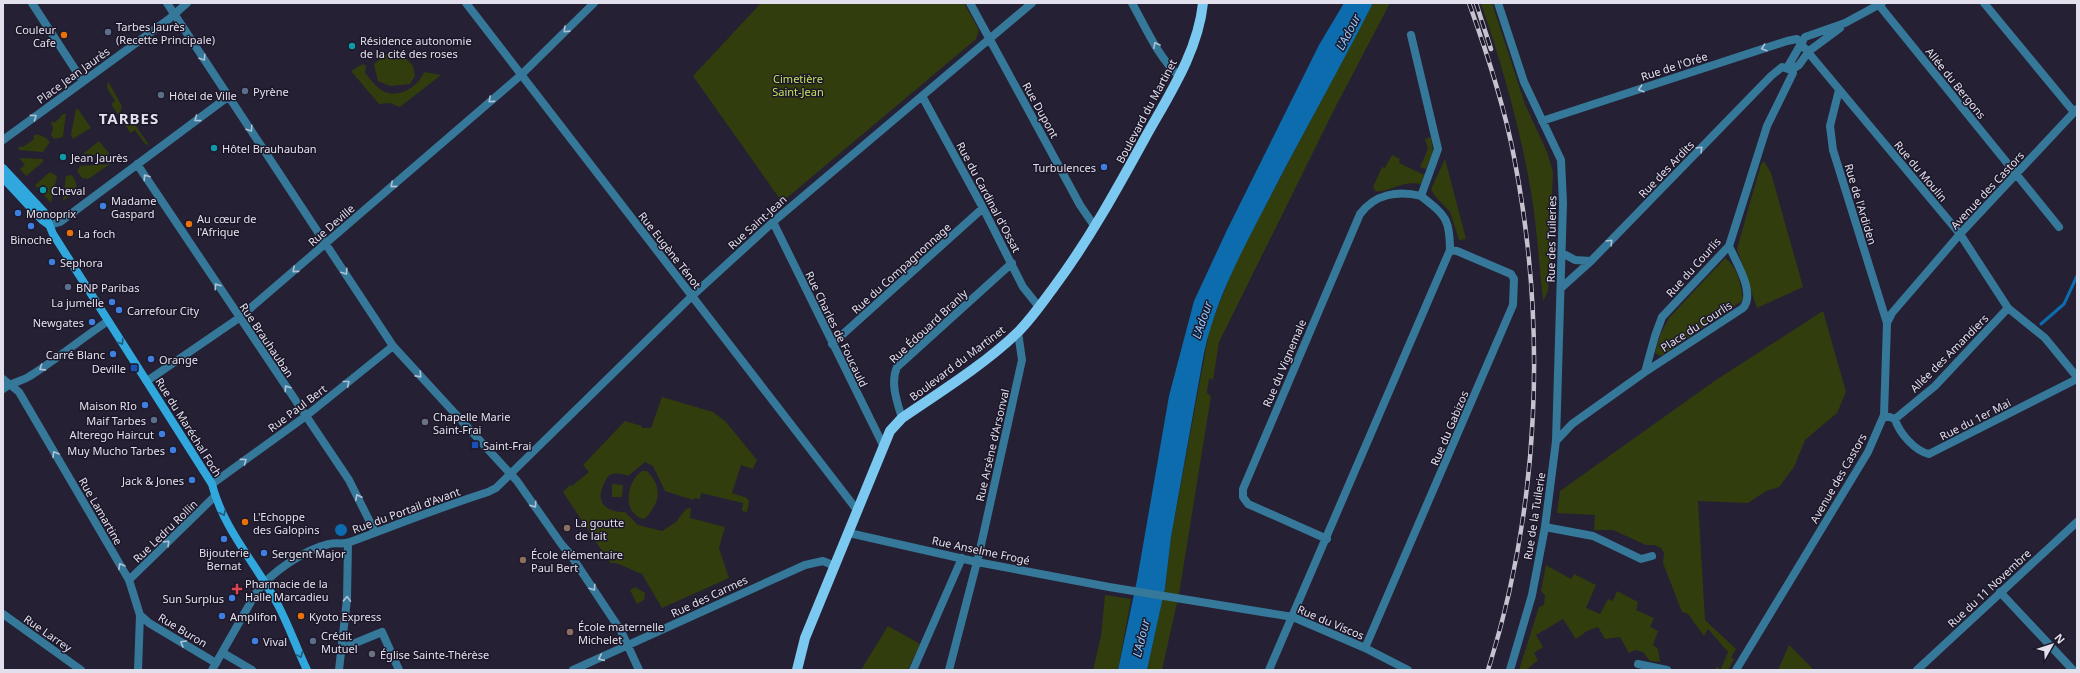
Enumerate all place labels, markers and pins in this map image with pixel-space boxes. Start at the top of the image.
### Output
place label: Tarbes Jaurès (Recette Principale) [116,19,215,47]
place label: Couleur Cafe [15,22,56,50]
marker: Tarbes Jaurès (Recette Principale) [103,27,113,37]
marker: Couleur Cafe [59,30,69,40]
place label: Résidence autonomie de la cité des roses [360,33,472,61]
marker: Résidence autonomie de la cité des roses [347,41,357,51]
place label: Pyrène [253,84,289,99]
marker: Pyrène [240,86,250,96]
place label: Hôtel de Ville [169,88,237,103]
marker: Hôtel de Ville [156,90,166,100]
place label: Hôtel Brauhauban [222,141,317,156]
marker: Hôtel Brauhauban [209,143,219,153]
place label: Jean Jaurès [70,150,128,165]
marker: Jean Jaurès [58,152,68,162]
place label: Turbulences [1033,160,1096,175]
marker: Turbulences [1099,162,1109,172]
place label: Cheval [51,183,85,198]
marker: Cheval [38,185,48,195]
place label: Madame Gaspard [111,193,157,221]
marker: Madame Gaspard [98,201,108,211]
place label: Monoprix [26,206,76,221]
marker: Monoprix [13,208,23,218]
place label: Au cœur de l'Afrique [197,211,257,239]
marker: Au cœur de l'Afrique [184,219,194,229]
marker: Binoche [26,221,36,231]
place label: La foch [78,226,115,241]
marker: La foch [65,228,75,238]
place label: Binoche [10,232,52,247]
place label: Sephora [60,255,103,270]
marker: Sephora [47,257,57,267]
place label: BNP Paribas [76,280,139,295]
marker: BNP Paribas [63,282,73,292]
place label: La jumelle [51,295,104,310]
marker: La jumelle [107,297,117,307]
place label: Carrefour City [127,303,200,318]
marker: Carrefour City [114,305,124,315]
place label: Newgates [33,315,84,330]
marker: Newgates [87,317,97,327]
place label: Carré Blanc [46,347,105,362]
marker: Carré Blanc [108,349,118,359]
place label: Orange [159,352,198,367]
marker: Orange [146,354,156,364]
place label: Deville [92,361,126,376]
marker: Deville [129,363,139,373]
place label: Maison RIo [79,398,137,413]
marker: Maison RIo [140,400,150,410]
place label: Chapelle Marie Saint-Frai [433,409,510,437]
place label: Maif Tarbes [86,413,146,428]
marker: Maif Tarbes [149,415,159,425]
marker: Chapelle Marie Saint-Frai [420,417,430,427]
place label: Alterego Haircut [70,427,154,442]
marker: Alterego Haircut [157,429,167,439]
place label: Saint-Frai [483,438,531,453]
marker: Saint-Frai [470,440,480,450]
place label: Muy Mucho Tarbes [67,443,165,458]
marker: Muy Mucho Tarbes [168,445,178,455]
place label: Jack & Jones [121,473,184,488]
marker: Jack & Jones [187,475,197,485]
place label: L'Echoppe des Galopins [253,509,319,537]
place label: La goutte de lait [575,515,624,543]
marker: L'Echoppe des Galopins [240,517,250,527]
marker: La goutte de lait [562,523,572,533]
marker: Bijouterie Bernat [219,534,229,544]
place label: Bijouterie Bernat [199,545,249,573]
place label: Sergent Major [272,546,346,561]
place label: École élémentaire Paul Bert [531,547,623,575]
marker: Sergent Major [259,548,269,558]
marker: École élémentaire Paul Bert [518,555,528,565]
place label: Pharmacie de la Halle Marcadieu [245,576,329,604]
marker: Pharmacie de la Halle Marcadieu [232,584,242,594]
place label: Sun Surplus [162,591,224,606]
marker: Sun Surplus [227,593,237,603]
place label: Amplifon [230,609,277,624]
place label: Kyoto Express [309,609,381,624]
marker: Amplifon [217,611,227,621]
marker: Kyoto Express [296,611,306,621]
place label: École maternelle Michelet [578,619,664,647]
marker: École maternelle Michelet [565,627,575,637]
place label: Crédit Mutuel [321,628,358,656]
place label: Vival [263,634,287,649]
marker: Vival [250,636,260,646]
marker: Crédit Mutuel [308,636,318,646]
place label: Église Sainte-Thérèse [380,647,489,662]
marker: Église Sainte-Thérèse [367,649,377,659]

